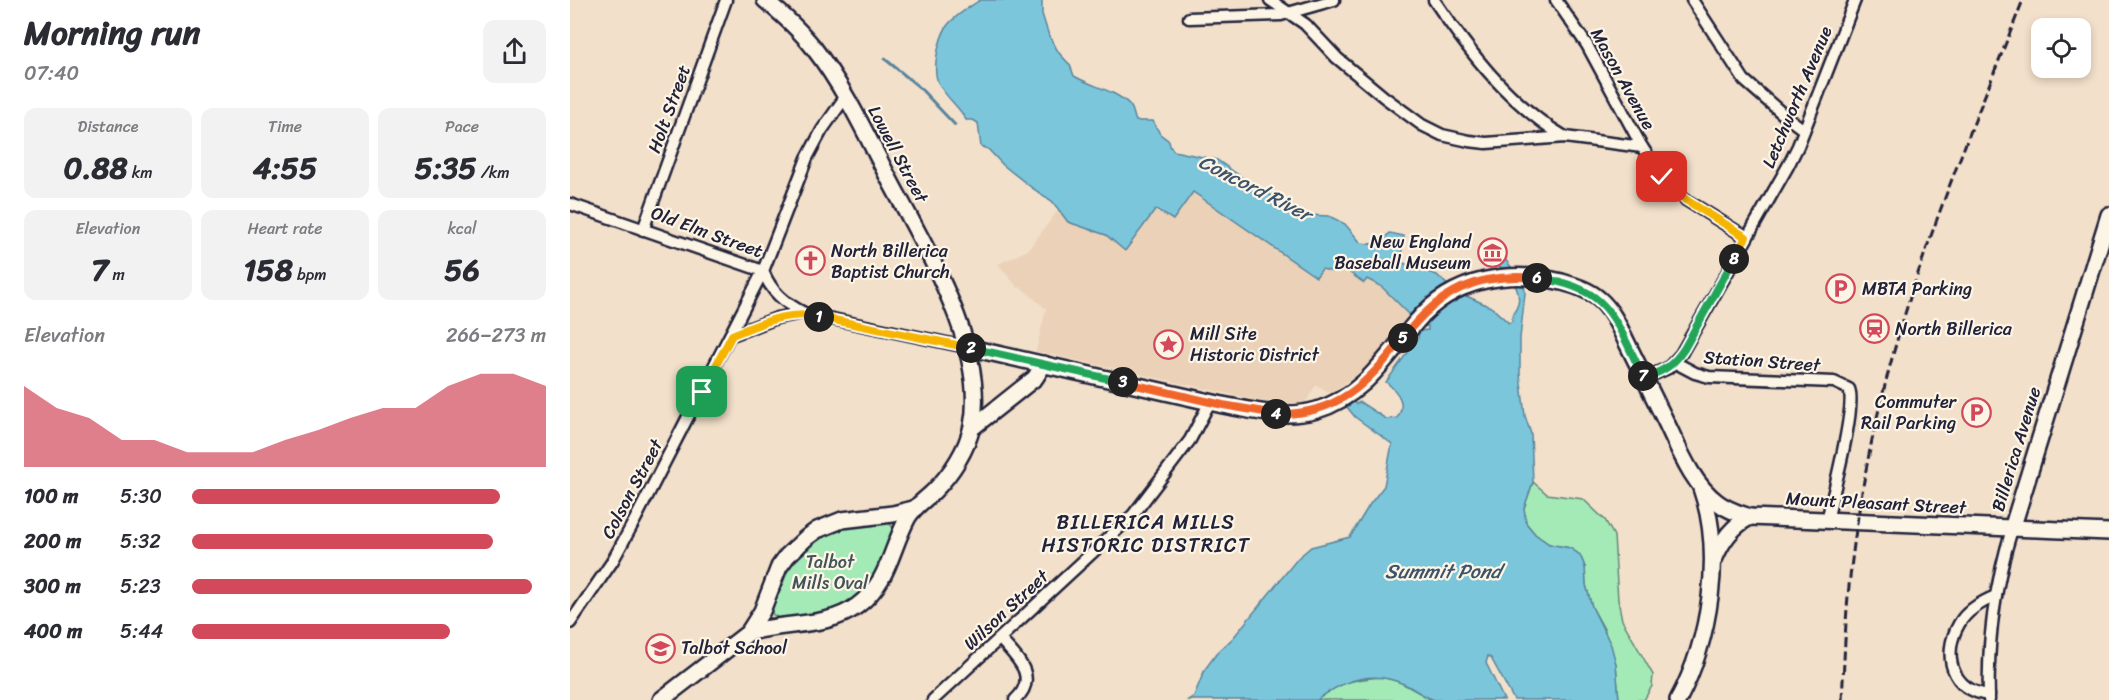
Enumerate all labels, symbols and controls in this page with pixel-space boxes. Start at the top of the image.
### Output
text: Morning run [24,4,200,62]
map controls [2031,18,2091,78]
button: locate [2031,18,2091,78]
button: share [483,20,546,83]
street label: Letchworth Avenue [1753,21,1841,173]
street label: Mason Avenue [1582,22,1664,136]
text: 07:40 [24,56,79,91]
street label: Holt Street [638,60,700,158]
street label: Lowell Street [859,100,937,209]
text: Distance [78,112,138,141]
text: Time [268,112,302,141]
text: Pace [445,112,479,141]
text: 0.88 [63,141,128,195]
text: 4:55 [253,141,317,195]
text: 5:35 [414,141,477,195]
water label: Concord River [1192,144,1321,233]
pin [1636,151,1687,202]
text: km [128,158,153,187]
text: /km [477,158,510,187]
icon: check [1645,160,1678,193]
street label: Old Elm Street [646,197,768,267]
text: Elevation [76,214,140,243]
text: Heart rate [247,214,323,243]
text: kcal [447,214,477,243]
place label: New England Baseball Museum [1334,226,1473,279]
place label: North Billerica Baptist Church [831,235,950,288]
museum icon: New England Baseball Museum [1476,236,1508,268]
text: 7 [91,243,108,297]
text: 158 [244,243,293,297]
text: 56 [444,243,480,297]
pin: 8 [1719,244,1749,274]
text: 8 [1729,244,1739,273]
church icon: North Billerica Baptist Church [794,245,826,277]
text: m [108,260,125,289]
text: bpm [293,260,326,289]
pin: 6 [1522,263,1552,293]
text: 6 [1532,263,1542,292]
parking icon: MBTA Parking [1825,273,1857,305]
place label: MBTA Parking [1862,273,1972,305]
pin: 1 [804,302,834,332]
text: 1 [816,302,822,331]
station icon: North Billerica [1858,313,1890,345]
place label: North Billerica [1895,313,2013,345]
text: Elevation [24,318,105,353]
text: 266–273 m [446,318,546,353]
place label: Mill Site Historic District [1190,318,1320,371]
pin: 5 [1388,323,1418,353]
text: 5 [1398,323,1408,352]
place icon: Mill Site Historic District [1153,328,1185,360]
pin: 2 [956,333,986,363]
text: 2 [966,333,976,362]
street label: Station Street [1703,341,1822,381]
pin: 7 [1628,361,1658,391]
text: 7 [1638,361,1648,390]
pin [676,366,727,417]
pin: 3 [1108,367,1138,397]
text: 3 [1119,367,1127,396]
icon: arrive [685,375,718,408]
street label: Billerica Avenue [1982,383,2050,515]
place label: Commuter Rail Parking [1861,386,1958,439]
parking icon: Commuter Rail Parking [1961,396,1993,428]
pin: 4 [1261,399,1291,429]
text: 4 [1271,399,1281,428]
street label: Colson Street [592,433,672,545]
text: 100 m [24,479,78,514]
text: 5:30 [120,479,162,514]
street label: Mount Pleasant Street [1785,482,1968,524]
district label: BILLERICA MILLS HISTORIC DISTRICT [1041,505,1251,563]
text: 200 m [24,524,81,559]
text: 5:32 [120,524,161,559]
park label: Talbot Mills Oval [792,546,869,599]
water label: Summit Pond [1385,554,1507,589]
street label: Wilson Street [956,561,1057,658]
text: 300 m [24,569,81,604]
text: 5:23 [120,569,161,604]
text: 400 m [24,614,82,649]
text: 5:44 [120,614,163,649]
school or university icon: Talbot School [644,632,676,664]
place label: Talbot School [681,632,788,664]

